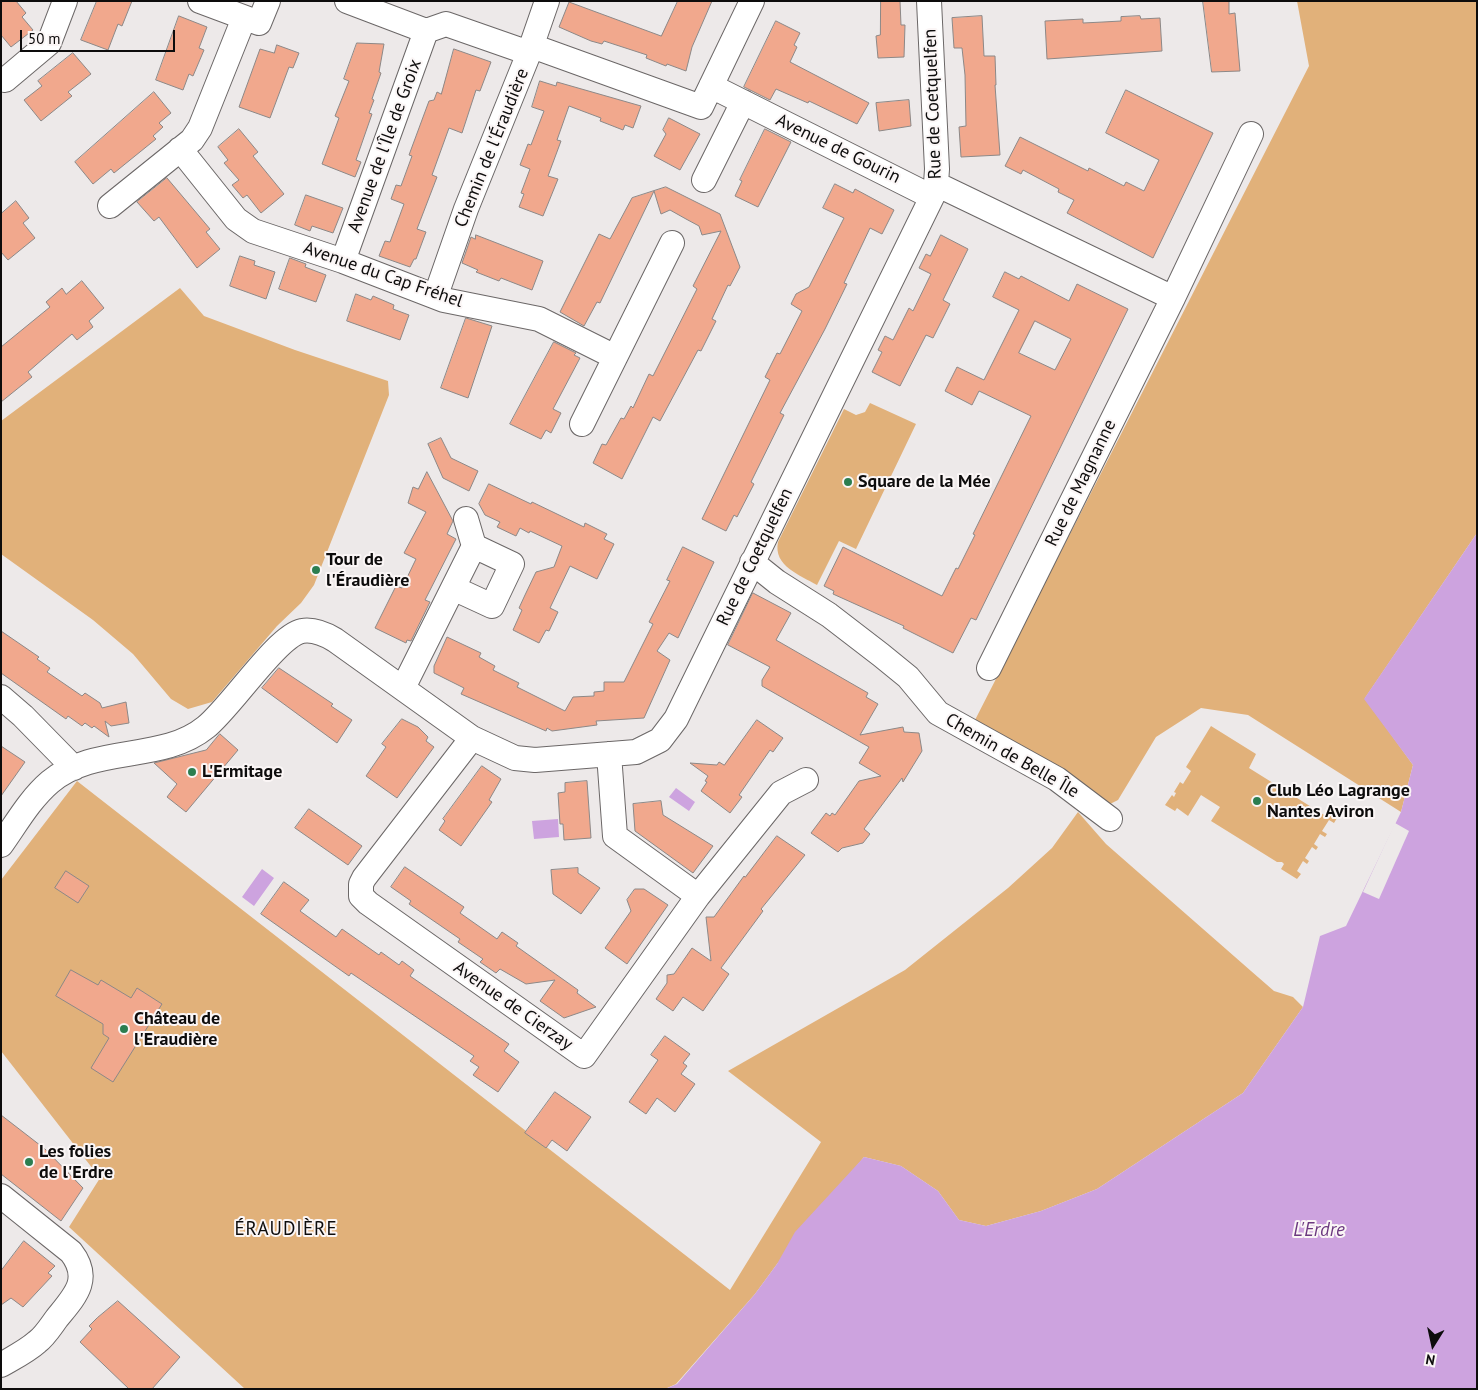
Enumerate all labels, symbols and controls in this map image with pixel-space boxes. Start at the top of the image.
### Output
scale bar [22,20,178,52]
street label: Rue de Coetquelfen [920,28,946,180]
text: 50 m [28,29,61,48]
street label: Avenue de l'Île de Groix [344,56,426,236]
street label: Chemin de l'Éraudière [450,65,534,231]
street label: Avenue de Gourin [772,110,904,188]
street label: Avenue du Cap Fréhel [300,238,466,312]
street label: Rue de Magnanne [1041,416,1121,550]
place label: Square de la Mée [858,471,991,493]
marker: Square de la Mée [842,476,854,488]
street label: Rue de Coetquelfen [712,485,798,629]
place label: Tour de l'Éraudière [326,549,409,592]
marker: Tour de l'Éraudière [310,564,322,576]
street label: Chemin de Belle Île [941,709,1083,803]
place label: L'Ermitage [202,761,282,783]
marker: L'Ermitage [186,766,198,778]
place label: Club Léo Lagrange Nantes Aviron [1267,780,1410,822]
marker: Club Léo Lagrange Nantes Aviron [1251,795,1263,807]
street label: Avenue de Cierzay [449,957,577,1055]
place label: Château de l'Eraudière [134,1008,220,1050]
marker: Château de l'Eraudière [118,1023,130,1035]
place label: Les folies de l'Erdre [39,1141,113,1184]
marker: Les folies de l'Erdre [23,1156,35,1168]
district label: ÉRAUDIÈRE [233,1219,339,1241]
water label: L'Erdre [1293,1220,1345,1242]
north arrow [1408,1320,1458,1370]
text: N [1424,1350,1436,1369]

